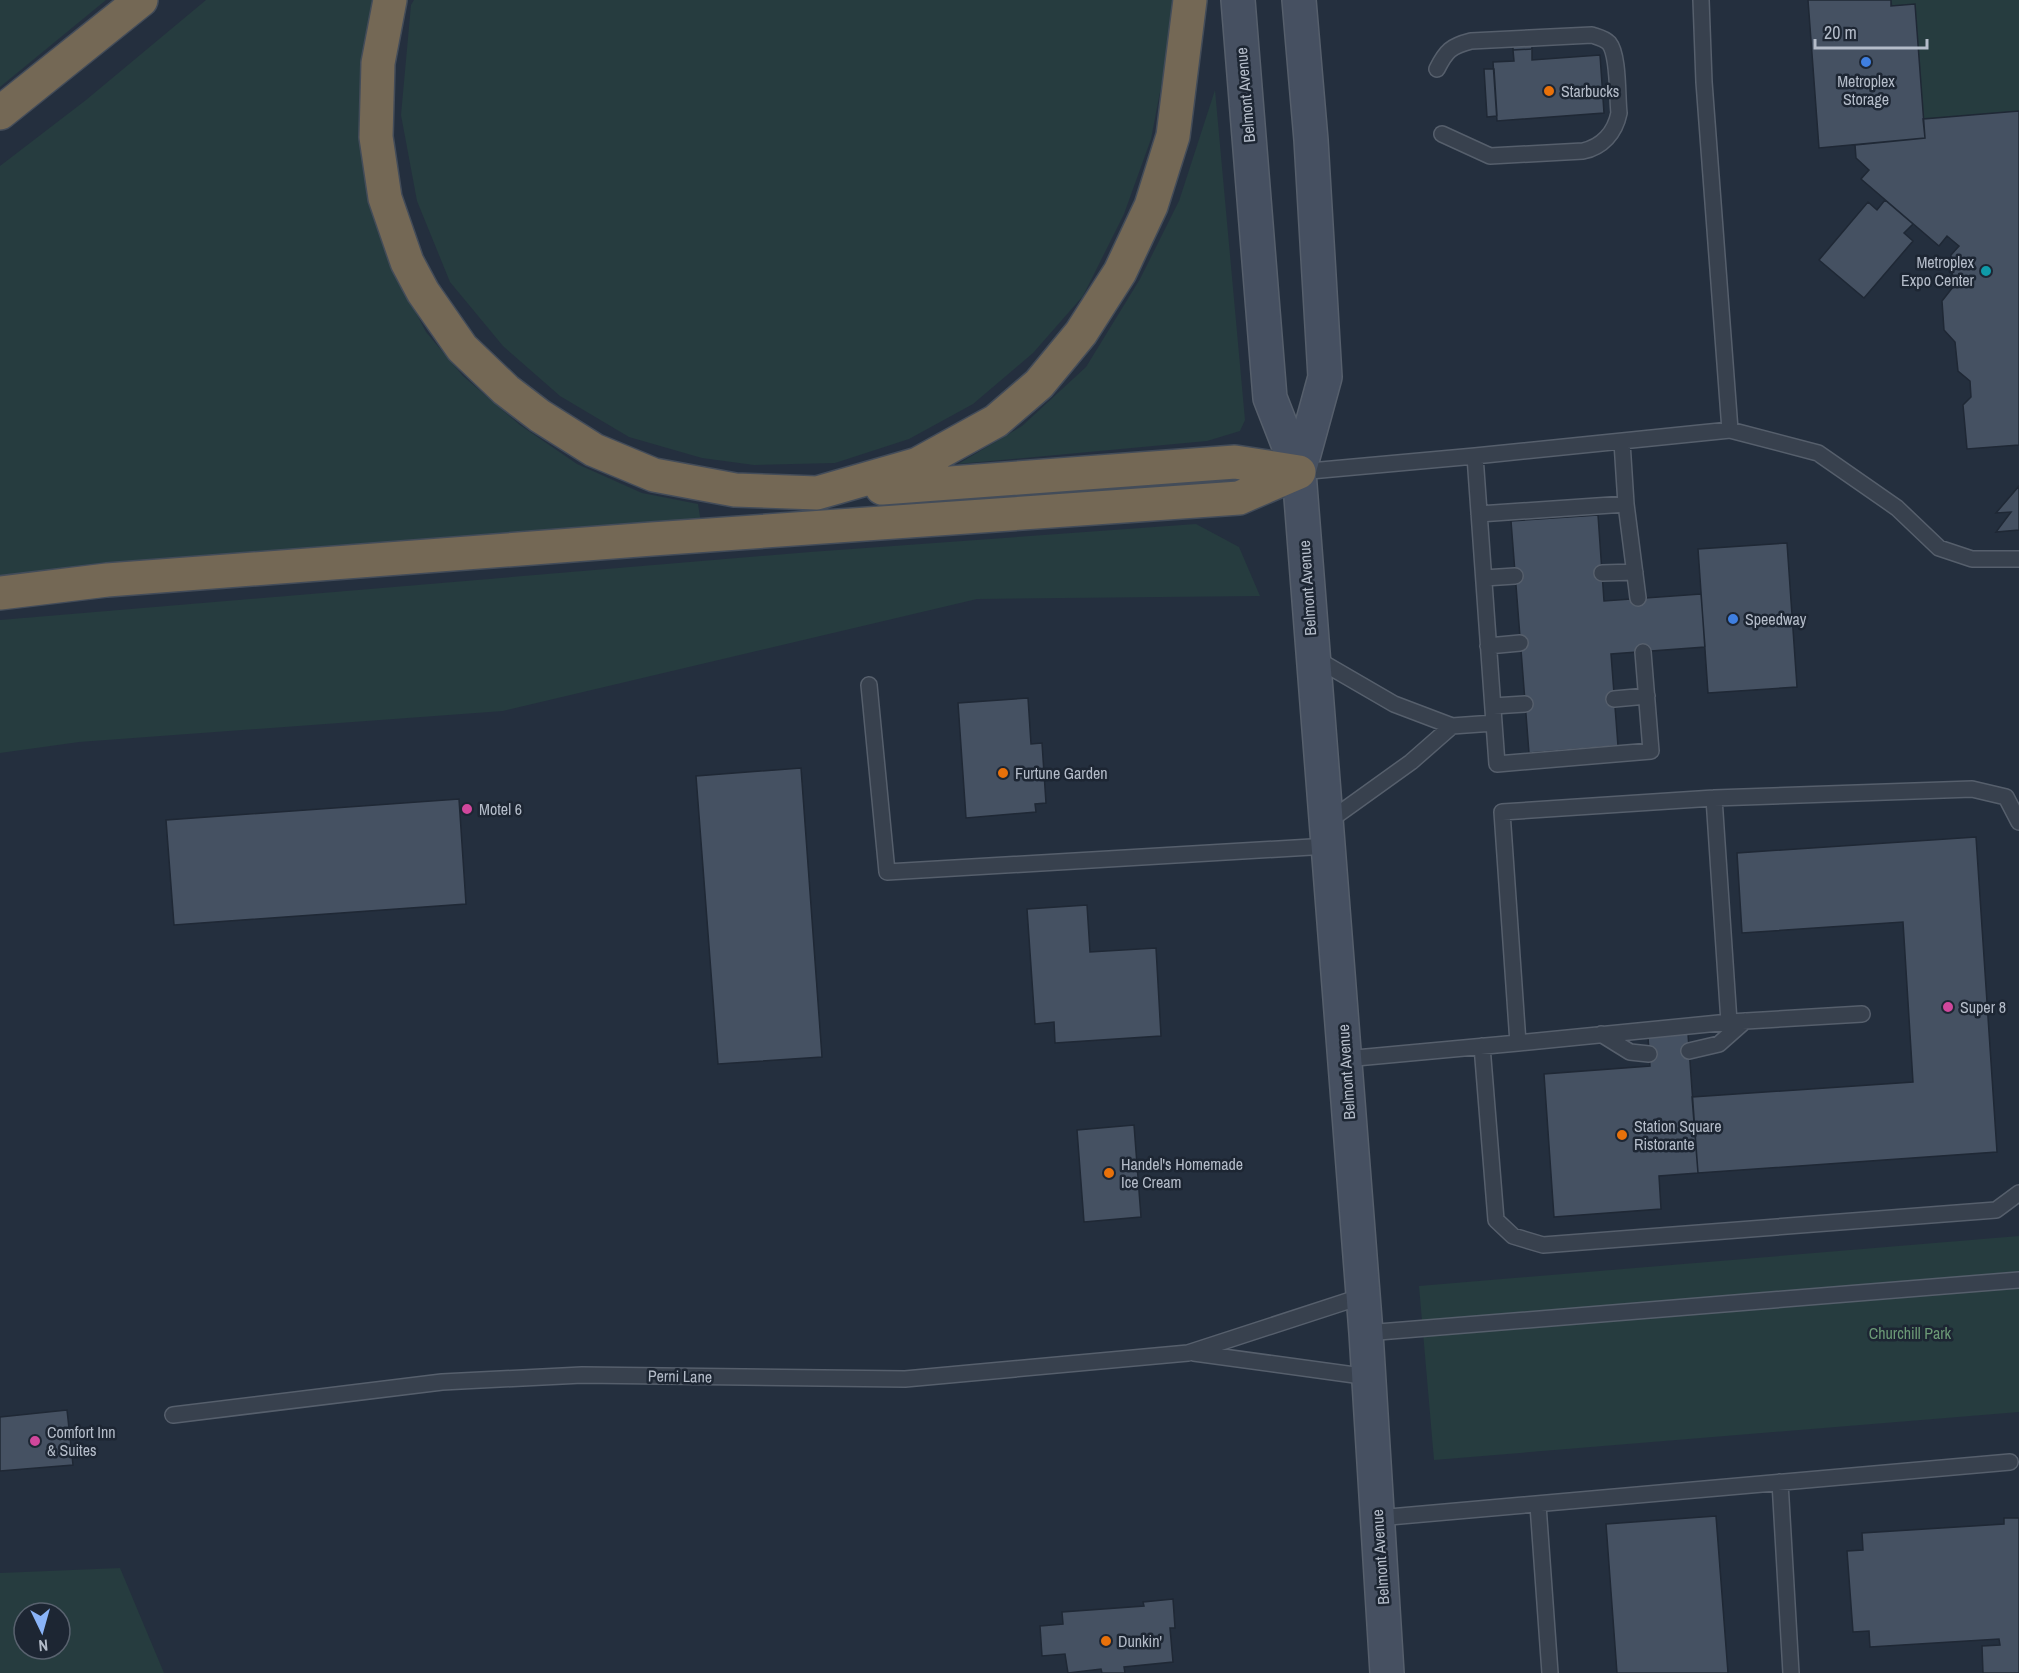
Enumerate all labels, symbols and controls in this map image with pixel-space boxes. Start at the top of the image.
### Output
scale bar [1815,12,1928,50]
text: 20 m [1824,20,1857,45]
street label: Belmont Avenue [1230,47,1260,143]
marker: Metroplex Storage [1859,55,1873,69]
place label: Metroplex Storage [1837,70,1895,110]
place label: Starbucks [1561,80,1619,102]
marker: Starbucks [1542,84,1556,98]
place label: Metroplex Expo Center [1901,251,1975,291]
marker: Metroplex Expo Center [1979,264,1993,278]
street label: Belmont Avenue [1293,540,1321,636]
place label: Speedway [1745,608,1807,630]
marker: Speedway [1726,612,1740,626]
place label: Furtune Garden [1015,762,1108,784]
marker: Furtune Garden [996,766,1010,780]
place label: Motel 6 [479,798,522,820]
marker: Motel 6 [460,802,474,816]
place label: Super 8 [1960,996,2006,1018]
marker: Super 8 [1941,1000,1955,1014]
street label: Belmont Avenue [1332,1024,1360,1120]
place label: Station Square Ristorante [1634,1115,1722,1155]
marker: Station Square Ristorante [1615,1128,1629,1142]
place label: Handel's Homemade Ice Cream [1121,1153,1243,1193]
marker: Handel's Homemade Ice Cream [1102,1166,1116,1180]
park label: Churchill Park [1869,1322,1952,1344]
street label: Perni Lane [648,1364,712,1388]
place label: Comfort Inn & Suites [47,1421,116,1461]
marker: Comfort Inn & Suites [28,1434,42,1448]
street label: Belmont Avenue [1366,1509,1394,1605]
north arrow [12,1601,72,1661]
place label: Dunkin' [1118,1630,1162,1652]
marker: Dunkin' [1099,1634,1113,1648]
text: N [38,1635,49,1657]

